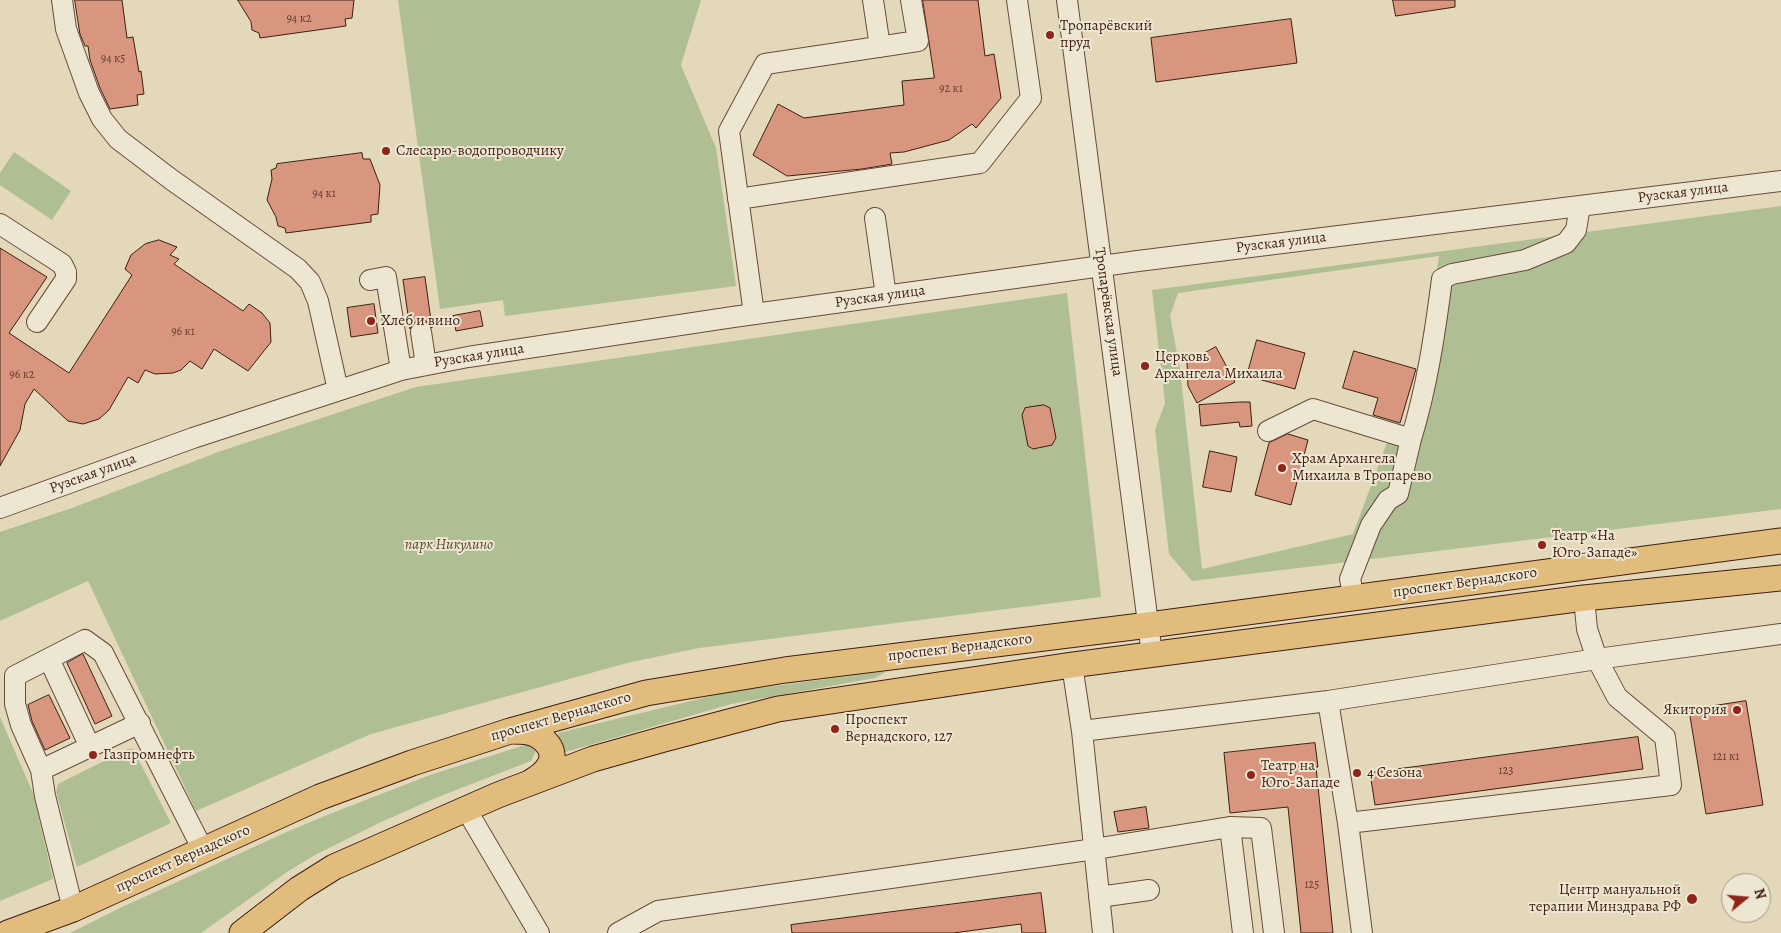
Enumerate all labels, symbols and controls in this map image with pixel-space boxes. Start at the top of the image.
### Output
house number: 94 к2 [286,12,312,26]
place label: Тропарёвский пруд [1060,17,1152,52]
marker: Тропарёвский пруд [1044,29,1056,41]
house number: 94 к5 [101,52,125,66]
house number: 92 к1 [939,82,963,96]
place label: Слесарю-водопроводчику [396,142,564,160]
marker: Слесарю-водопроводчику [380,145,392,157]
street label: Рузская улица [1637,179,1729,207]
house number: 94 к1 [312,187,336,201]
street label: Рузская улица [1235,229,1327,257]
street label: Тропарёвская улица [1090,246,1126,378]
street label: Рузская улица [834,282,926,312]
place label: Хлеб и вино [381,312,460,330]
marker: Хлеб и вино [365,315,377,327]
house number: 96 к1 [171,325,195,339]
street label: Рузская улица [433,340,525,372]
place label: Церковь Архангела Михаила [1155,348,1283,383]
marker: Церковь Архангела Михаила [1139,360,1151,372]
house number: 96 к2 [9,368,35,382]
street label: Рузская улица [47,450,139,498]
place label: Храм Архангела Михаила в Тропарево [1292,450,1432,485]
marker: Храм Архангела Михаила в Тропарево [1276,462,1288,474]
place label: Театр «На Юго-Западе» [1552,527,1637,562]
park label: парк Никулино [405,536,493,554]
marker: Театр «На Юго-Западе» [1536,539,1548,551]
street label: проспект Вернадского [1392,564,1538,602]
street label: проспект Вернадского [887,630,1033,666]
street label: проспект Вернадского [489,688,633,746]
place label: Якитория [1663,701,1727,719]
marker: Якитория [1731,704,1743,716]
place label: Проспект Вернадского, 127 [845,711,952,746]
marker: Проспект Вернадского, 127 [829,723,841,735]
place label: Газпромнефть [103,746,195,764]
marker: Газпромнефть [87,749,99,761]
house number: 121 к1 [1713,750,1739,764]
place label: Театр на Юго-Западе [1261,757,1340,792]
place label: 4 Сезона [1367,764,1422,782]
house number: 123 [1499,764,1513,778]
marker: 4 Сезона [1351,767,1363,779]
marker: Театр на Юго-Западе [1245,769,1257,781]
street label: проспект Вернадского [113,821,253,897]
north arrow [1721,873,1771,923]
house number: 125 [1305,878,1319,892]
place label: Центр мануальной терапии Минздрава РФ [1529,881,1681,916]
text: N [1749,886,1770,901]
marker: Центр мануальной терапии Минздрава РФ [1685,892,1699,906]

